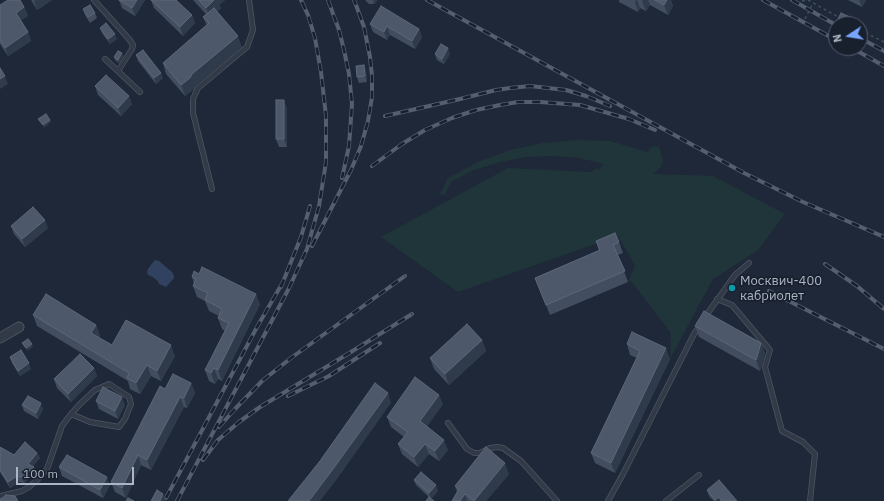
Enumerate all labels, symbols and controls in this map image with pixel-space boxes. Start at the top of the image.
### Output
north arrow [828,16,868,56]
text: N [830,33,845,44]
place label: Москвич-400 кабриолет [740,273,822,304]
marker: Москвич-400 кабриолет [727,283,737,293]
scale bar [18,459,136,485]
text: 100 m [23,466,58,481]

